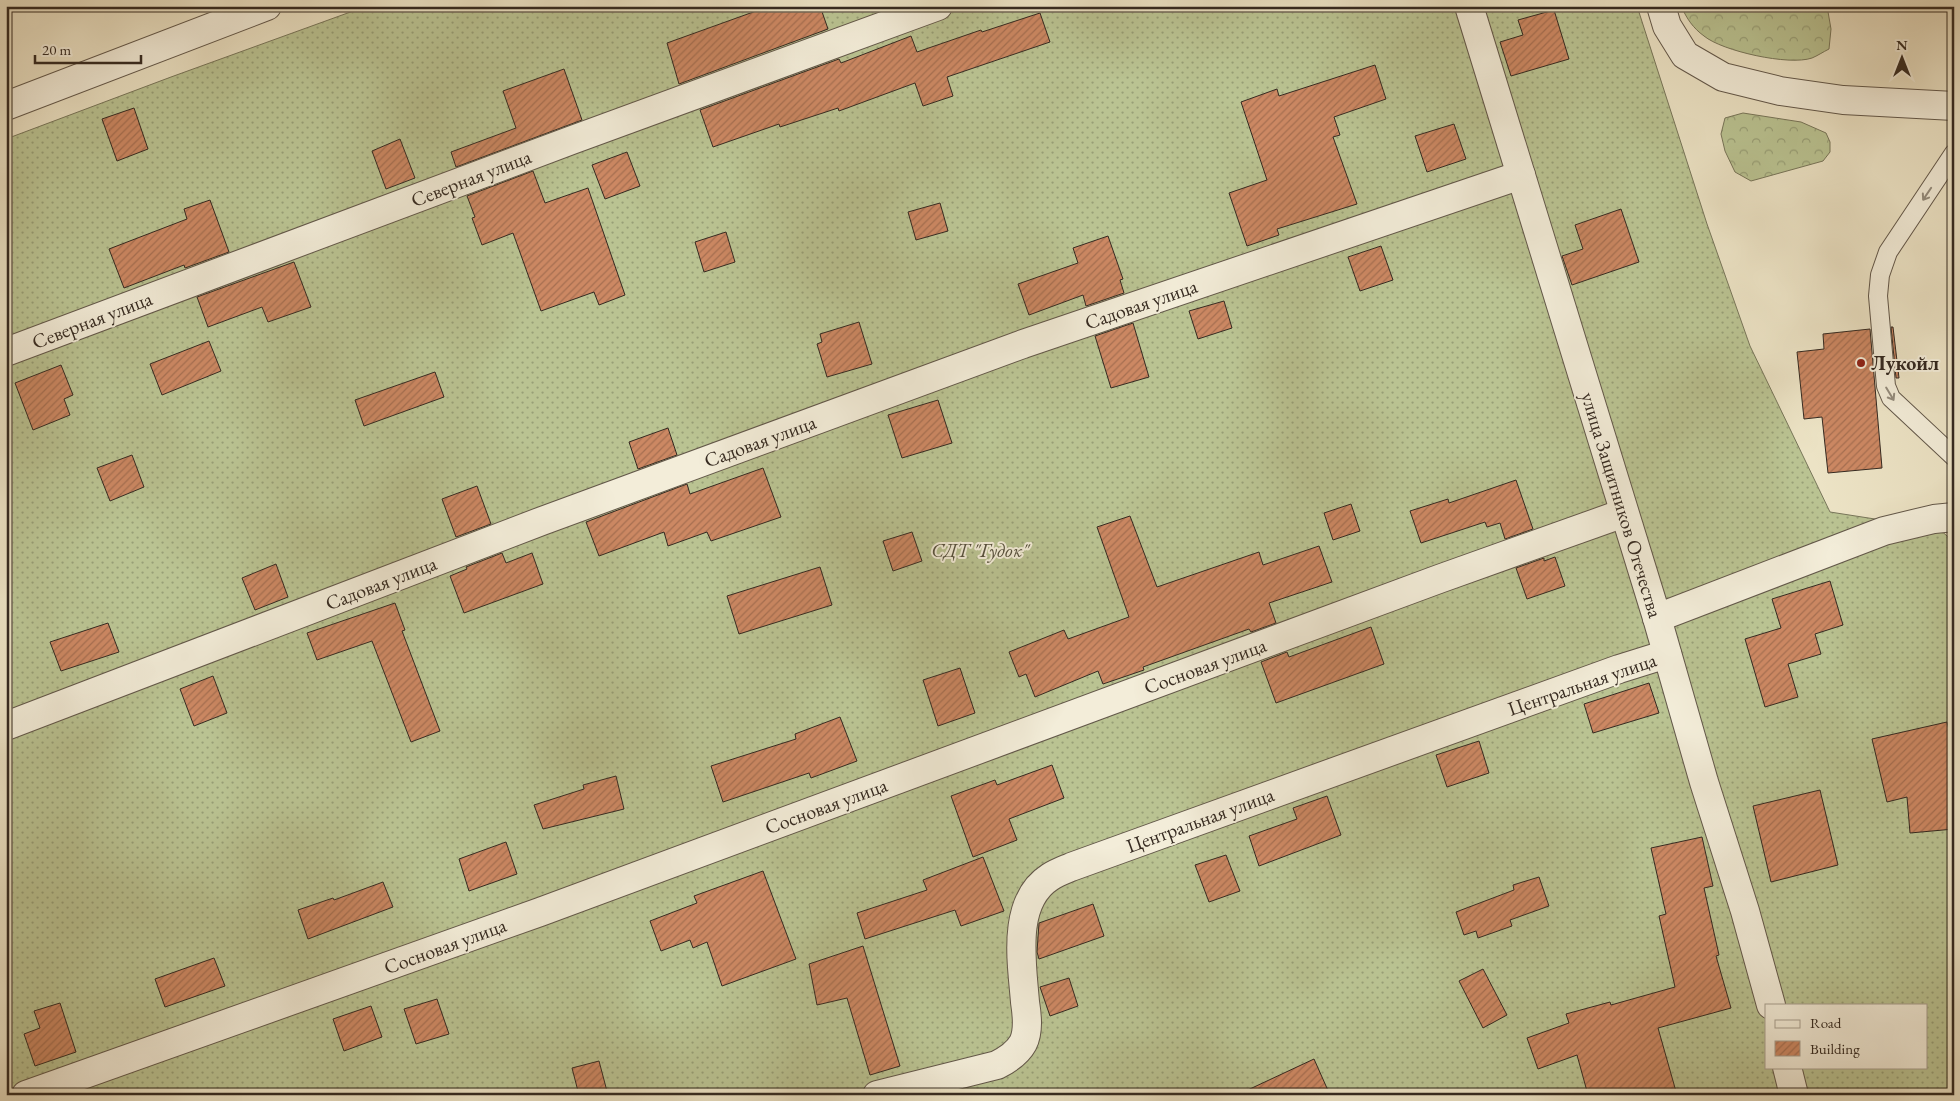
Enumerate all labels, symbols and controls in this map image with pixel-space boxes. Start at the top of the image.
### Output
scale bar [35,32,141,64]
north arrow [1878,32,1928,82]
text: N [1896,36,1908,54]
text: 20 m [42,40,71,59]
street label: Северная улица [407,143,535,213]
one-way arrow [1922,187,1932,201]
street label: Садовая улица [1081,273,1201,335]
street label: Северная улица [28,285,156,355]
place label: Лукойл [1871,350,1939,376]
marker: Лукойл [1855,357,1867,369]
one-way arrow [1886,386,1896,400]
street label: улица Защитников Отечества [1575,389,1669,621]
street label: Садовая улица [700,409,820,473]
park label: СДТ "Гудок" [931,537,1031,563]
street label: Садовая улица [322,550,440,616]
street label: Сосновая улица [1140,632,1270,700]
street label: Центральная улица [1504,646,1660,722]
street label: Сосновая улица [761,772,891,840]
street label: Центральная улица [1123,781,1277,859]
street label: Сосновая улица [380,912,510,980]
legend [1765,1004,1928,1068]
text: Road [1810,1013,1842,1032]
text: Building [1810,1039,1860,1058]

